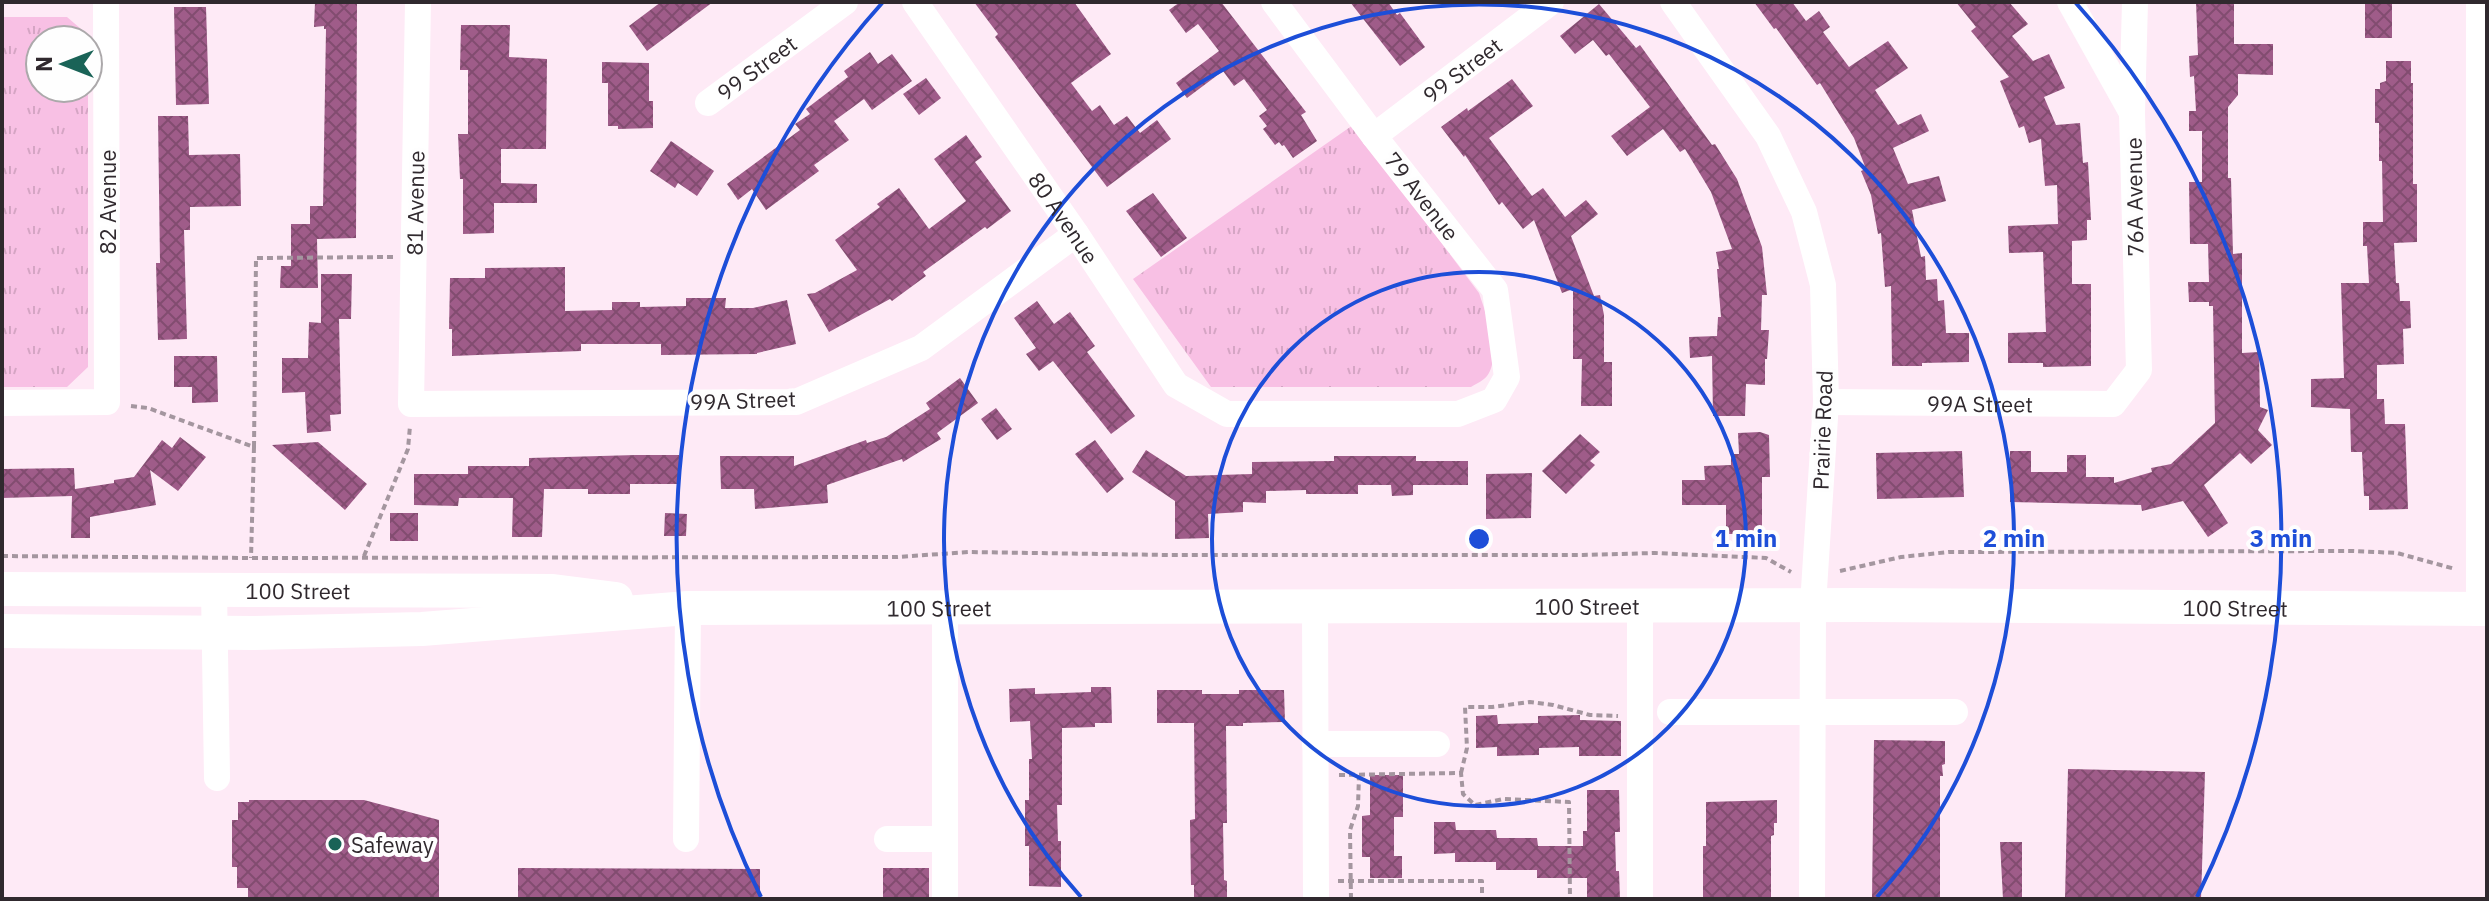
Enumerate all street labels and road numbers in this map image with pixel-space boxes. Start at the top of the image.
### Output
street label: 99 Street [711,28,802,106]
street label: 99 Street [1416,30,1507,109]
street label: 76A Avenue [2118,137,2150,257]
street label: 79 Avenue [1378,146,1466,246]
street label: 82 Avenue [93,149,122,255]
street label: 81 Avenue [400,150,430,256]
street label: 80 Avenue [1023,166,1106,269]
street label: Prairie Road [1805,370,1839,490]
street label: 99A Street [690,384,796,416]
street label: 99A Street [1927,388,2033,418]
street label: 100 Street [245,575,351,605]
street label: 100 Street [1534,591,1640,620]
street label: 100 Street [886,593,992,622]
street label: 100 Street [2182,593,2288,622]

